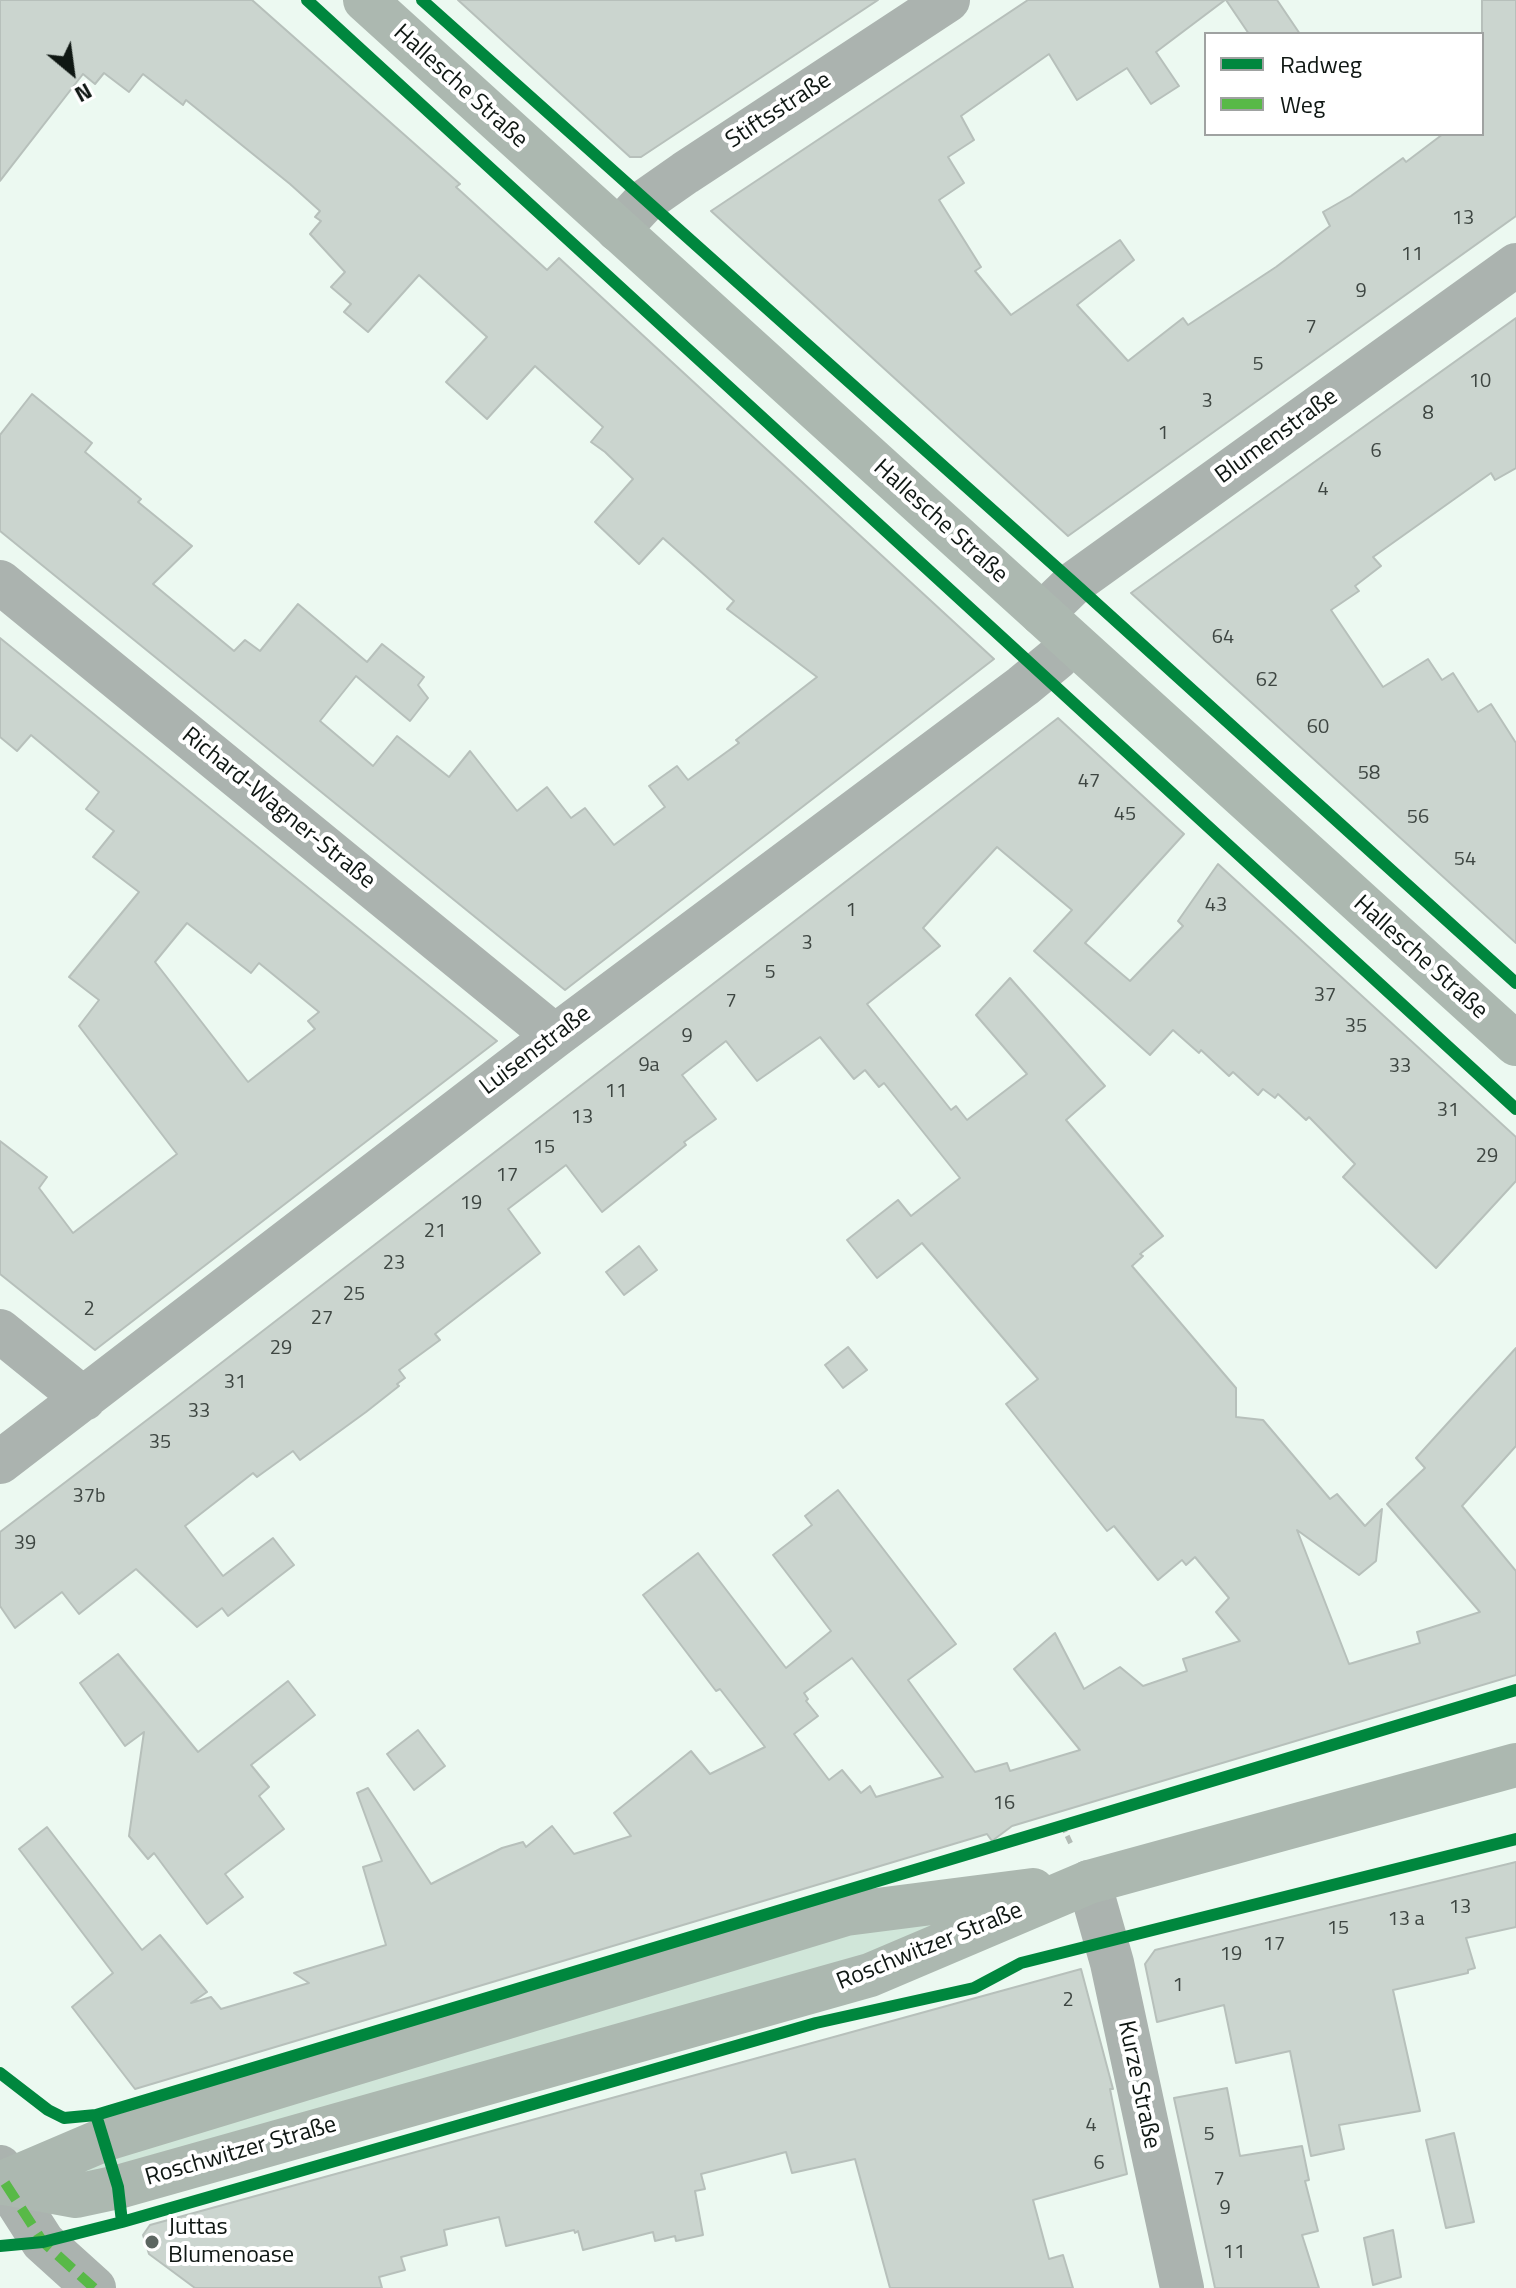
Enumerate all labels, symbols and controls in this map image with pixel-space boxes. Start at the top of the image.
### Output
street label: Hallesche Straße [387,19,533,155]
north arrow [32,32,112,112]
legend [1204,32,1484,136]
text: Radweg [1280,46,1362,82]
street label: Stiftsstraße [721,66,837,156]
text: N [69,74,99,112]
text: Weg [1280,86,1325,122]
house number: 13 [1452,207,1474,231]
house number: 11 [1401,243,1423,267]
house number: 9 [1355,280,1367,304]
house number: 7 [1305,316,1317,340]
house number: 5 [1252,353,1264,377]
house number: 10 [1469,370,1491,394]
street label: Blumenstraße [1210,383,1344,491]
house number: 3 [1201,390,1213,414]
house number: 8 [1422,402,1434,426]
house number: 1 [1157,422,1169,446]
house number: 6 [1370,440,1382,464]
street label: Hallesche Straße [867,454,1013,590]
house number: 4 [1317,478,1329,502]
house number: 64 [1212,626,1234,650]
house number: 62 [1256,669,1278,693]
house number: 60 [1307,716,1329,740]
street label: Richard-Wagner-Straße [175,722,381,896]
house number: 58 [1358,762,1380,786]
house number: 47 [1078,770,1100,794]
house number: 45 [1114,803,1136,827]
house number: 56 [1407,806,1429,830]
house number: 54 [1454,848,1476,872]
street label: Hallesche Straße [1347,890,1493,1026]
house number: 43 [1205,894,1227,918]
house number: 1 [845,899,857,923]
house number: 3 [801,932,813,956]
house number: 5 [764,961,776,985]
house number: 37 [1314,984,1336,1008]
house number: 7 [725,990,737,1014]
street label: Luisenstraße [475,1000,597,1102]
house number: 35 [1345,1015,1367,1039]
house number: 9 [681,1025,693,1049]
house number: 9a [638,1054,660,1078]
house number: 33 [1389,1055,1411,1079]
house number: 11 [605,1080,627,1104]
house number: 31 [1437,1099,1459,1123]
house number: 13 [571,1106,593,1130]
house number: 15 [533,1136,555,1160]
house number: 29 [1476,1145,1498,1169]
house number: 17 [496,1164,518,1188]
house number: 19 [460,1192,482,1216]
house number: 21 [424,1220,446,1244]
house number: 23 [383,1252,405,1276]
house number: 25 [343,1283,365,1307]
house number: 2 [83,1298,95,1322]
house number: 27 [311,1307,333,1331]
house number: 29 [270,1337,292,1361]
house number: 31 [224,1371,246,1395]
house number: 33 [188,1400,210,1424]
house number: 35 [149,1431,171,1455]
house number: 37b [73,1485,105,1509]
house number: 39 [14,1532,36,1556]
house number: 16 [993,1792,1015,1816]
house number: 13 [1449,1896,1471,1920]
street label: Roschwitzer Straße [833,1897,1027,1997]
house number: 13 a [1388,1908,1424,1932]
house number: 15 [1327,1917,1349,1941]
house number: 17 [1263,1933,1285,1957]
house number: 19 [1220,1943,1242,1967]
house number: 1 [1172,1974,1184,1998]
house number: 2 [1062,1989,1074,2013]
street label: Kurze Straße [1110,2018,1166,2152]
street label: Roschwitzer Straße [142,2111,340,2193]
house number: 4 [1085,2114,1097,2138]
house number: 5 [1203,2123,1215,2147]
house number: 6 [1093,2152,1105,2176]
house number: 7 [1213,2168,1225,2192]
house number: 9 [1219,2197,1231,2221]
place label: Juttas Blumenoase [168,2214,294,2270]
marker: Juttas Blumenoase [143,2233,161,2251]
house number: 11 [1223,2241,1245,2265]

